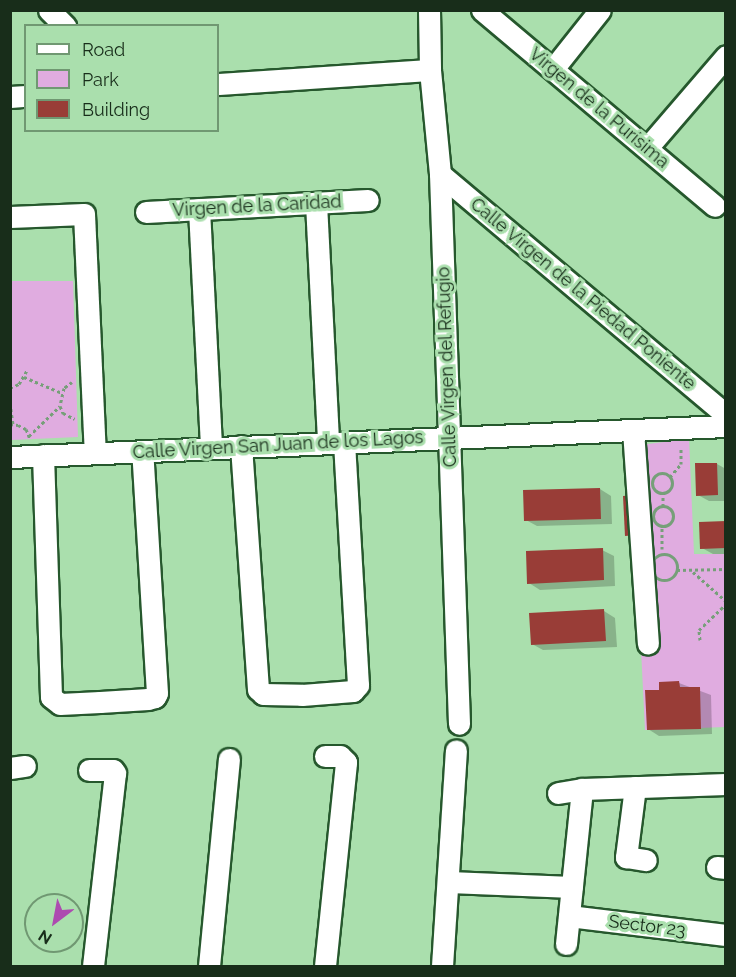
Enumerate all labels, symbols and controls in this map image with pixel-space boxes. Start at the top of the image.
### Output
legend [24,24,219,132]
text: Road [82,39,125,60]
street label: Virgen de la Purísima [525,43,673,173]
text: Park [82,69,119,90]
text: Building [82,99,150,120]
street label: Virgen de la Caridad [172,191,342,221]
street label: Calle Virgen de la Piedad Poniente [466,193,700,395]
street label: Calle Virgen del Refugio [433,266,461,468]
street label: Calle Virgen San Juan de los Lagos [132,427,424,463]
north arrow [24,893,84,953]
street label: Sector 23 [607,911,687,941]
text: N [35,926,55,948]

